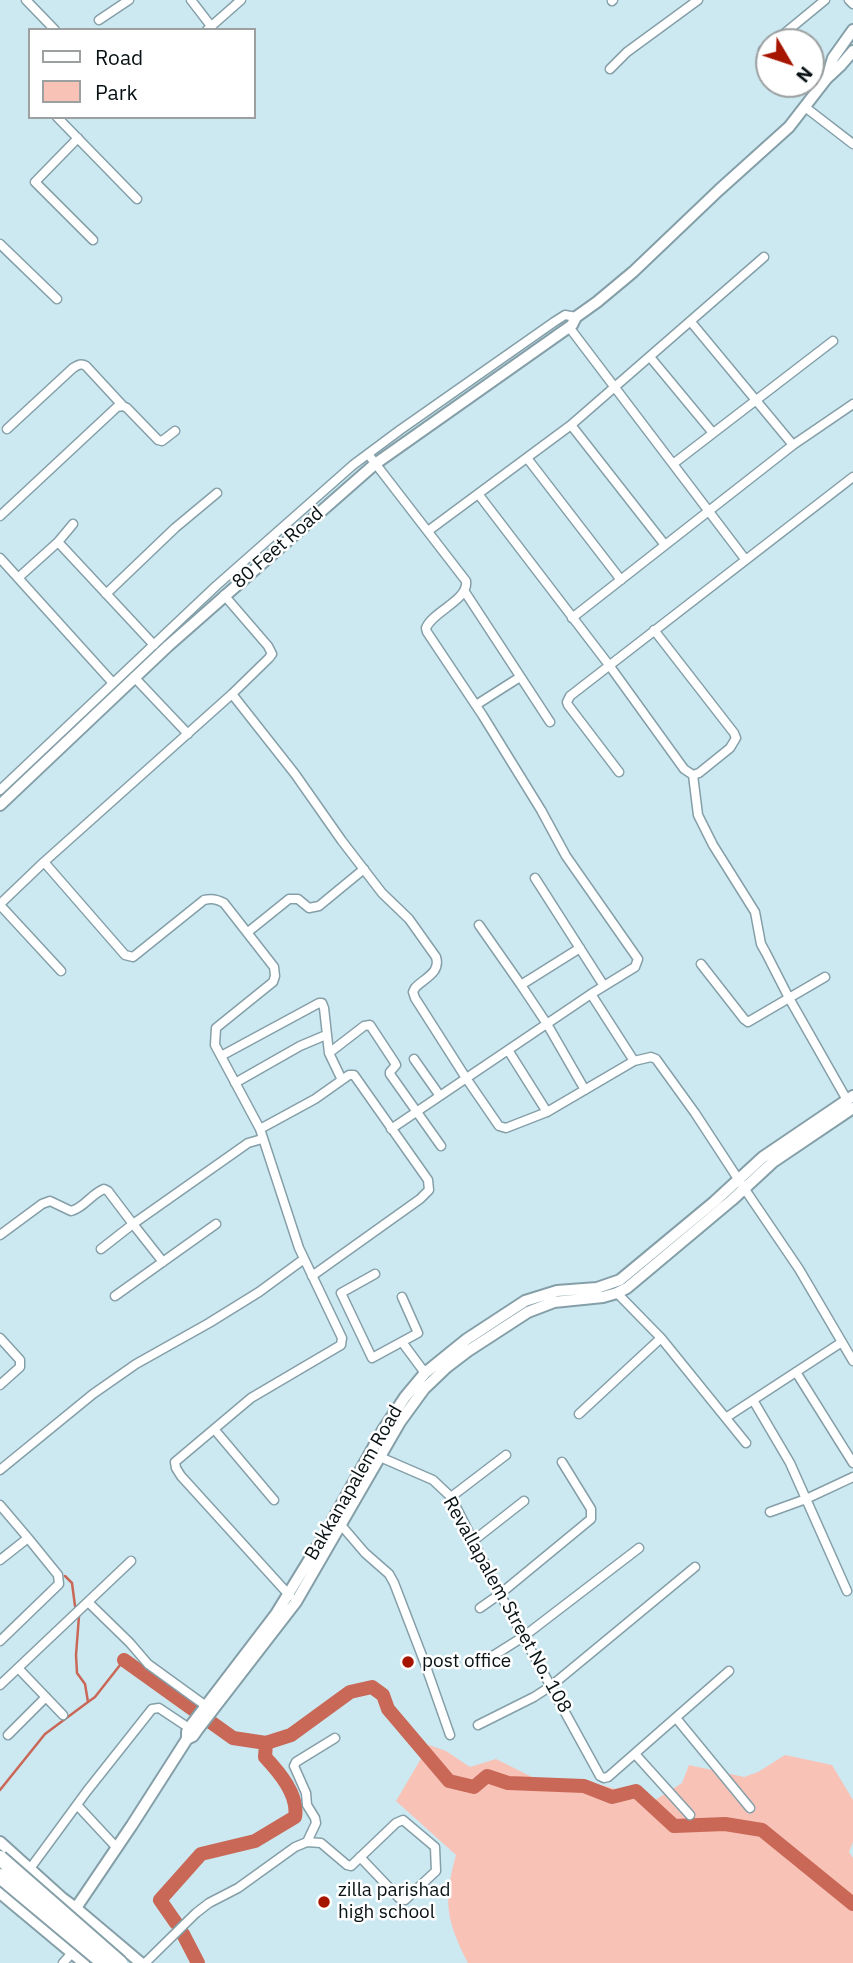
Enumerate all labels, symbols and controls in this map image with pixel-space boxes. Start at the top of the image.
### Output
legend [28,28,256,119]
north arrow [755,28,825,98]
text: Road [95,43,143,71]
text: N [791,62,818,88]
text: Park [95,78,138,106]
street label: 80 Feet Road [228,502,328,594]
street label: Bakkanapalem Road [300,1401,408,1565]
street label: Revallapalem Street No. 108 [438,1493,576,1717]
place label: post office [422,1651,511,1673]
marker: post office [400,1654,416,1670]
place label: zilla parishad high school [338,1880,451,1924]
marker: zilla parishad high school [316,1894,332,1910]

